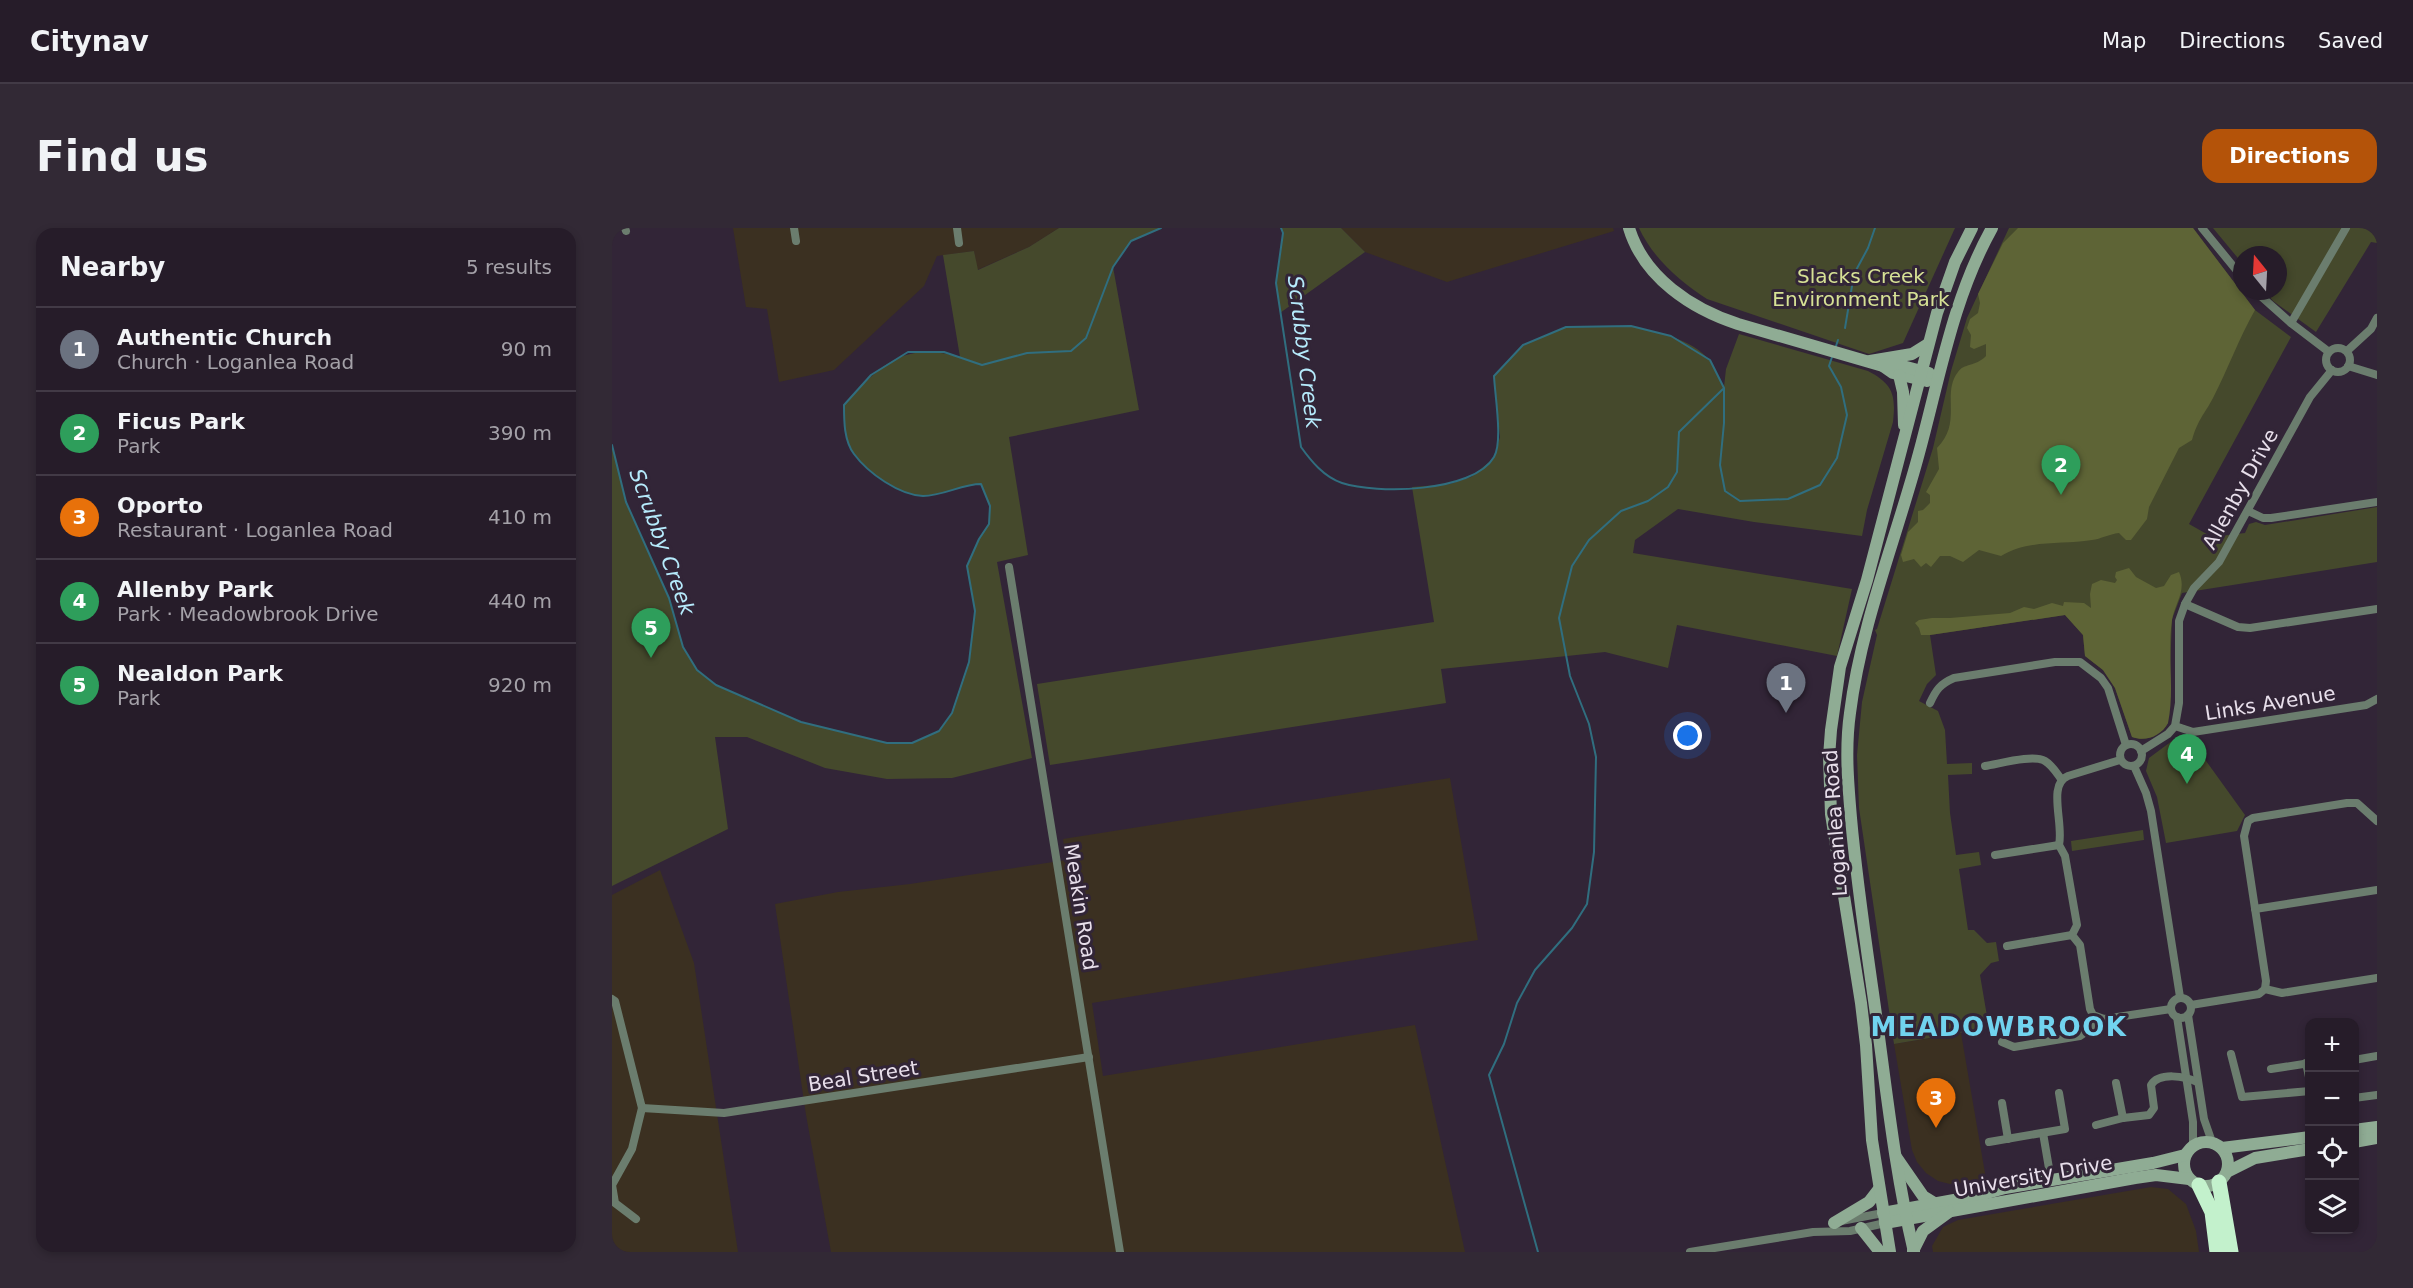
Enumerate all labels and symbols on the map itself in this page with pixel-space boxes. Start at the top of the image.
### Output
north arrow [2233,246,2287,300]
park label: Slacks Creek Environment Park [1772,264,1950,311]
water label: Scrubby Creek [1283,274,1325,431]
street label: Allenby Drive [2197,425,2283,553]
pin: 2 [2042,446,2080,495]
water label: Scrubby Creek [624,466,700,619]
pin: 5 [632,608,670,658]
pin: 1 [1766,664,1806,713]
street label: Links Avenue [2203,681,2337,725]
your location [1673,721,1702,750]
pin: 4 [2168,734,2206,784]
street label: Loganlea Road [1818,749,1852,897]
street label: Meakin Road [1059,842,1103,972]
district label: MEADOWBROOK [1871,1012,2127,1042]
street label: Beal Street [806,1055,920,1097]
pin: 3 [1916,1078,1956,1128]
street label: University Drive [1952,1150,2114,1202]

